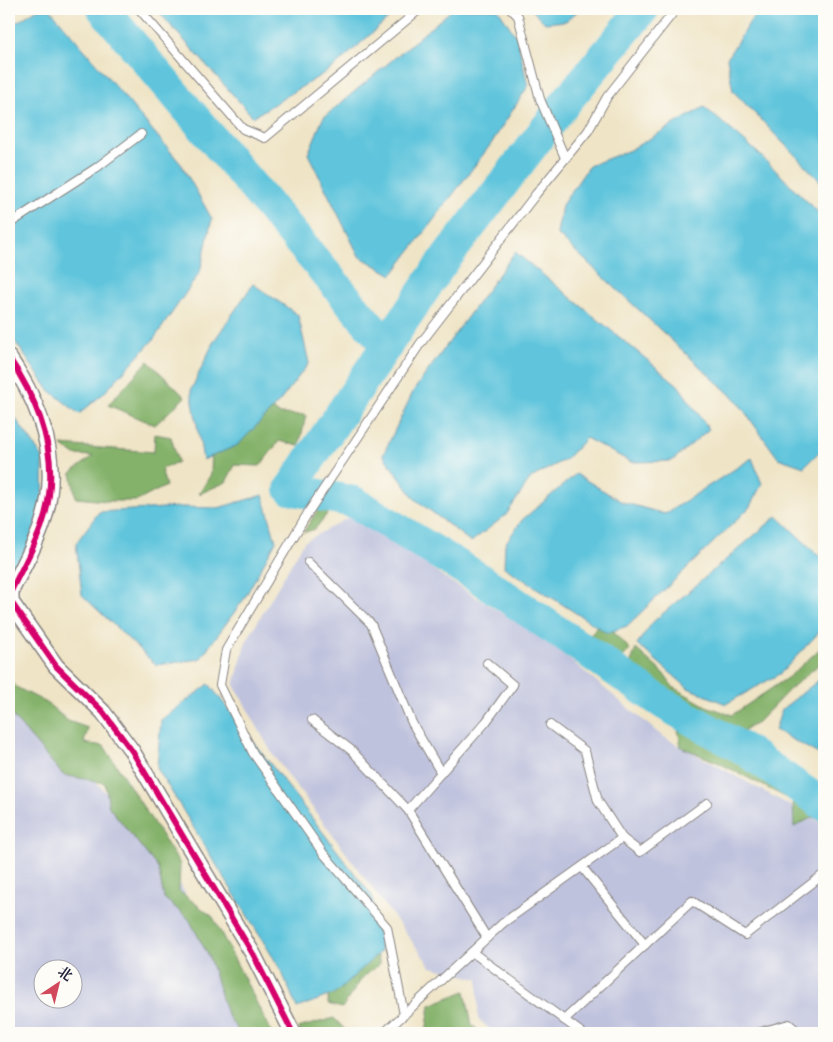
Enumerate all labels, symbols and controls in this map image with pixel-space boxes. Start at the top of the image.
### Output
north arrow [32,960,82,1010]
text: 北 [54,963,76,986]

